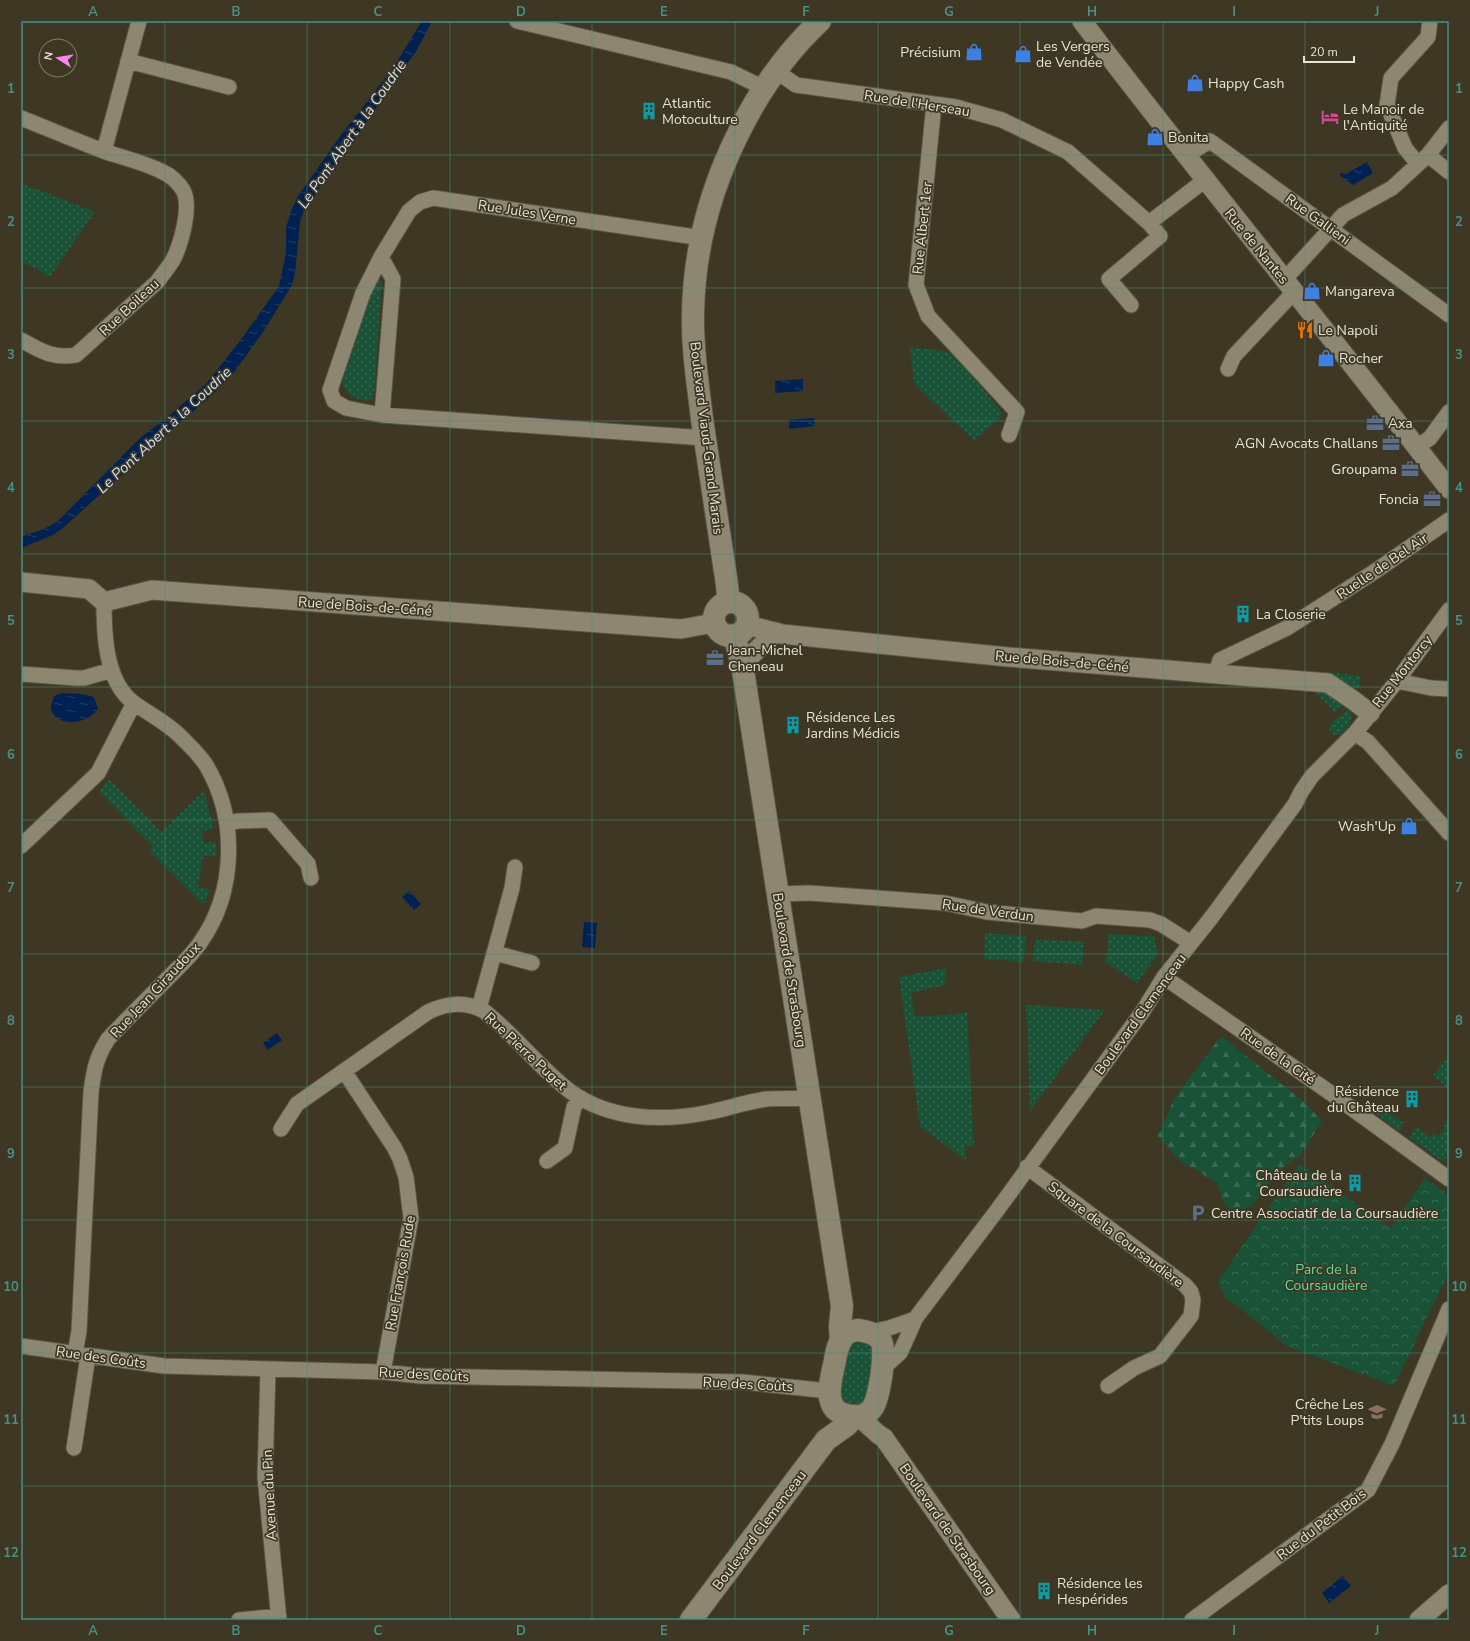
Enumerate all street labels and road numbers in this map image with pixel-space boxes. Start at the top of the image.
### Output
street label: Rue de l'Herseau [863,86,971,121]
street label: Rue Albert 1er [908,181,937,275]
street label: Rue Gallieni [1281,189,1354,249]
street label: Rue Jules Verne [476,195,577,230]
street label: Rue de Nantes [1220,205,1293,288]
street label: Rue Boileau [95,275,163,340]
street label: Boulevard Viaud-Grand Marais [685,341,728,536]
street label: Ruelle de Bel Air [1333,529,1432,604]
street label: Rue de Bois-de-Céné [297,592,433,621]
street label: Rue Montorcy [1368,630,1437,712]
street label: Rue de Bois-de-Céné [994,646,1130,677]
street label: Boulevard de Strasbourg [768,891,811,1049]
street label: Rue de Verdun [941,895,1035,926]
street label: Rue Jean Giraudoux [106,938,205,1042]
street label: Boulevard Clemenceau [1090,950,1191,1079]
street label: Rue Pierre Puget [480,1008,571,1095]
street label: Rue de la Cité [1236,1024,1319,1089]
street label: Square de la Coursaudière [1044,1177,1187,1292]
street label: Rue François Rude [381,1214,420,1332]
street label: Rue des Coûts [55,1342,147,1373]
street label: Rue des Coûts [378,1363,470,1386]
street label: Rue des Coûts [702,1373,794,1396]
street label: Avenue du Pin [258,1449,281,1541]
street label: Boulevard de Strasbourg [895,1460,1000,1599]
street label: Boulevard Clemenceau [708,1467,811,1594]
street label: Rue du Petit Bois [1273,1484,1370,1564]

